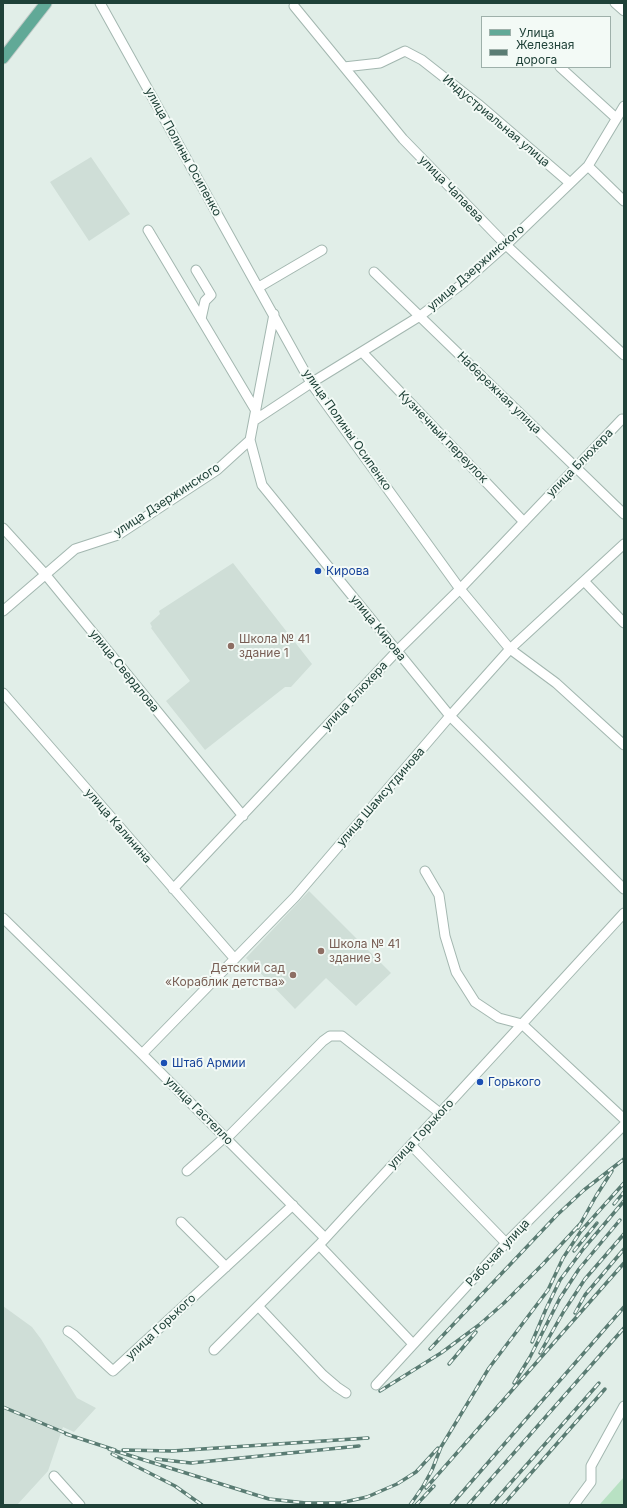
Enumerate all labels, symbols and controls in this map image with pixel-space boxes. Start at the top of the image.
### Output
legend [481,16,611,68]
text: Улица [519,25,554,40]
text: Железная дорога [516,37,574,67]
street label: Индустриальная улица [439,72,553,170]
street label: улица Полины Осипенко [142,85,224,219]
street label: улица Чапаева [416,153,486,225]
street label: улица Дзержинского [425,222,527,314]
street label: Набережная улица [454,349,544,437]
street label: улица Полины Осипенко [300,367,394,493]
street label: Кузнечный переулок [395,388,491,486]
street label: улица Блюхера [544,426,616,500]
street label: улица Дзержинского [111,460,223,540]
place label: Кирова [326,564,369,578]
marker: Кирова [313,566,323,576]
street label: улица Кирова [347,592,409,664]
street label: улица Свердлова [86,627,162,715]
place label: Школа № 41 здание 1 [239,632,310,660]
marker: Школа № 41 здание 1 [226,641,236,651]
street label: улица Блюхера [319,658,391,734]
street label: улица Шамсутдинова [334,745,428,849]
street label: улица Калинина [82,786,154,866]
place label: Школа № 41 здание 3 [329,937,400,965]
marker: Школа № 41 здание 3 [316,946,326,956]
place label: Детский сад «Кораблик детства» [165,961,285,989]
marker: Детский сад «Кораблик детства» [288,970,298,980]
place label: Штаб Армии [172,1056,246,1070]
marker: Штаб Армии [159,1058,169,1068]
street label: улица Гастелло [162,1074,236,1148]
place label: Горького [488,1075,541,1089]
marker: Горького [475,1077,485,1087]
street label: улица Горького [385,1096,457,1172]
street label: Рабочая улица [463,1216,533,1290]
street label: улица Горького [123,1291,199,1363]

